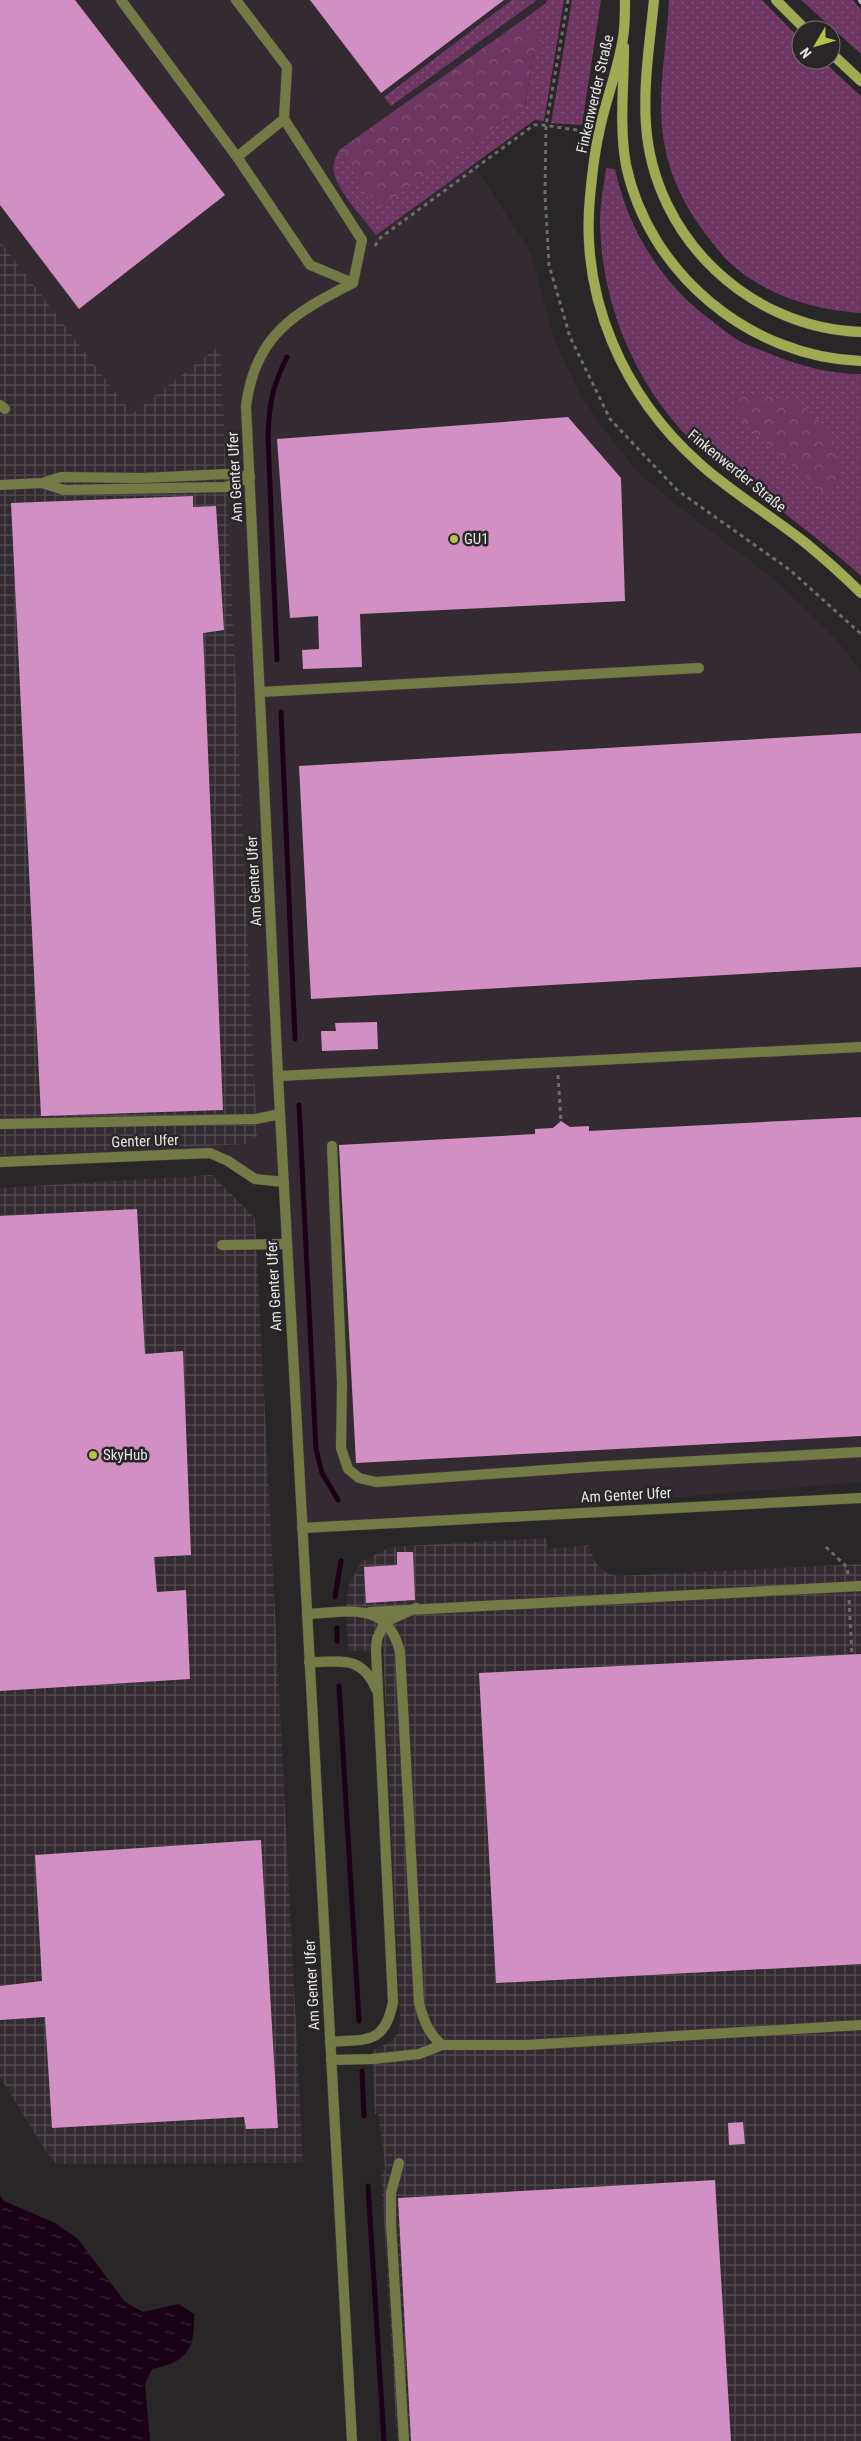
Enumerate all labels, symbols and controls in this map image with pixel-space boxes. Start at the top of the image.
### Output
north arrow [791,20,841,70]
street label: Finkenwerder Straße [573,33,617,155]
text: N [797,45,815,61]
street label: Finkenwerder Straße [684,426,790,516]
street label: Am Genter Ufer [224,431,246,523]
place label: GU1 [464,530,489,548]
marker: GU1 [448,533,460,545]
street label: Am Genter Ufer [243,835,265,927]
street label: Genter Ufer [111,1131,179,1151]
street label: Am Genter Ufer [263,1240,285,1332]
place label: SkyHub [103,1446,148,1464]
marker: SkyHub [87,1449,99,1461]
street label: Am Genter Ufer [580,1484,672,1506]
street label: Am Genter Ufer [301,1939,323,2031]

